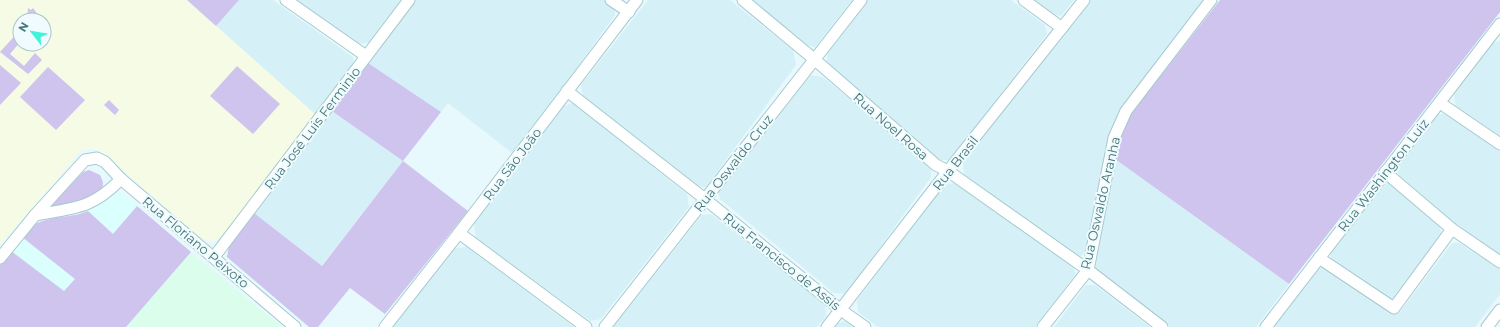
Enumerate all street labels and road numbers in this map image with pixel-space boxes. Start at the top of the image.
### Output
street label: Rua José Luis Ferminio [261,63,363,193]
street label: Rua Noel Rosa [850,89,932,163]
street label: Rua Oswaldo Cruz [690,111,776,215]
street label: Rua Washington Luiz [1334,115,1432,235]
street label: Rua São João [479,124,545,204]
street label: Rua Brasil [929,133,981,193]
street label: Rua Oswaldo Aranha [1077,135,1123,271]
street label: Rua Floriano Peixoto [139,193,253,291]
street label: Rua Francisco de Assis [720,209,844,313]

